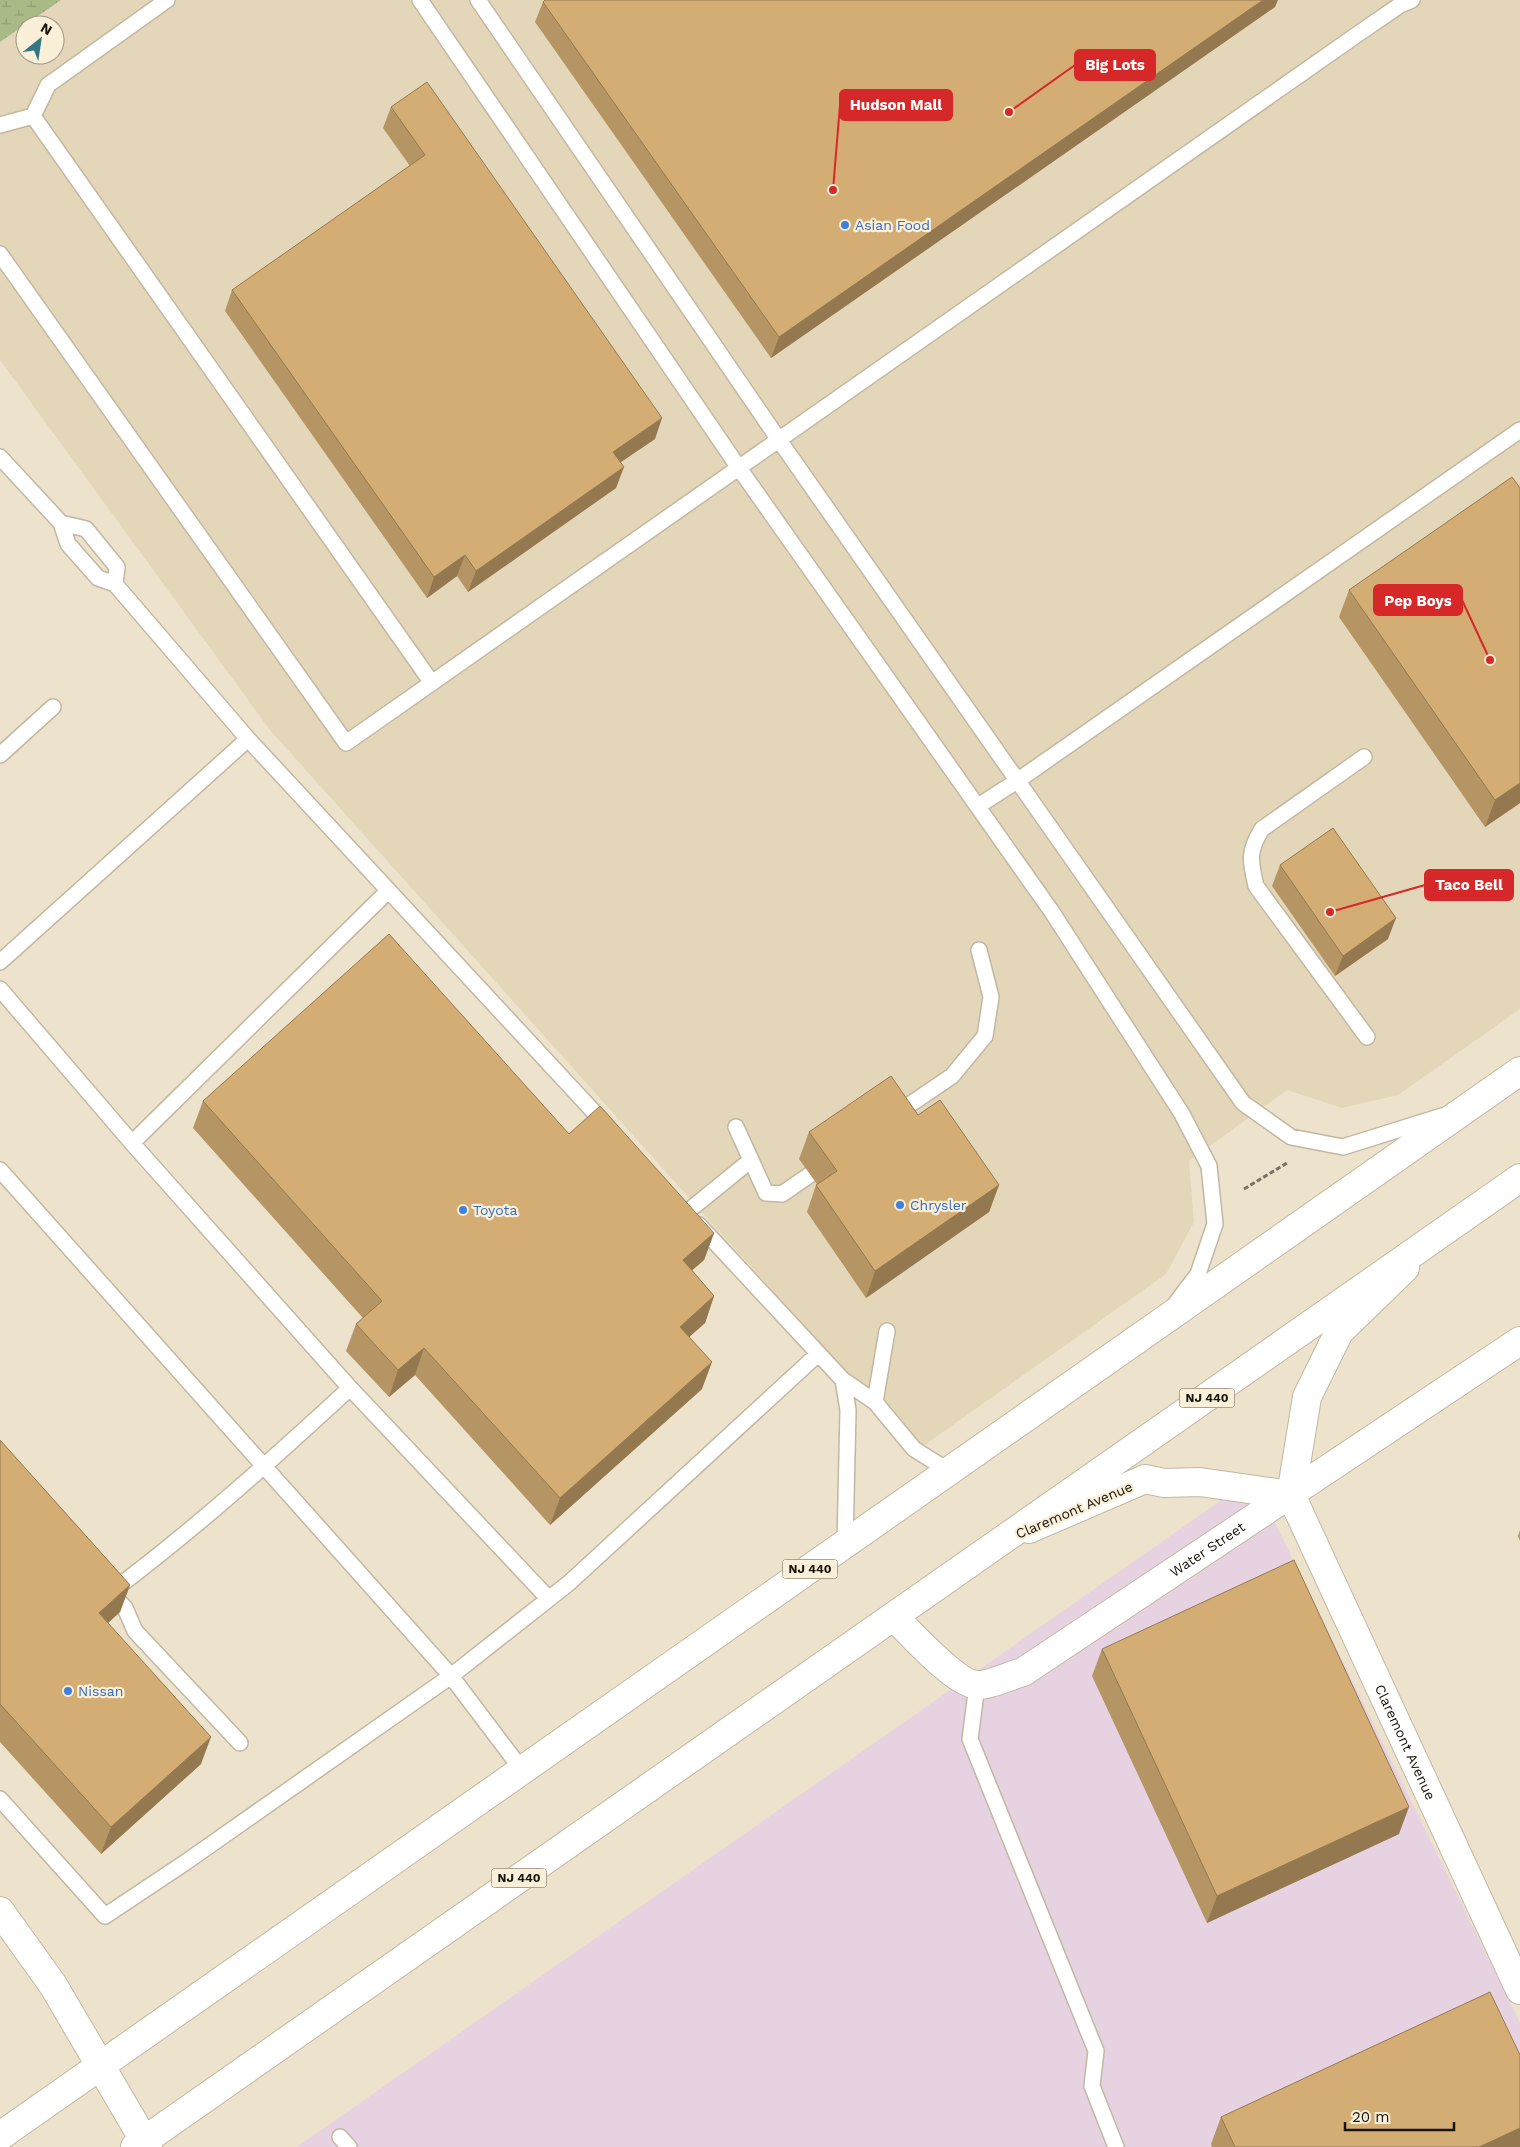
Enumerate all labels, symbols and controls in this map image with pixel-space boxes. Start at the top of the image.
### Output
north arrow [15,15,65,65]
text: N [38,19,55,38]
callout: Big Lots [1075,50,1155,80]
text: Big Lots [1085,56,1145,74]
callout: Hudson Mall [840,90,952,120]
text: Hudson Mall [850,96,942,114]
place label: Asian Food [855,217,930,233]
marker: Asian Food [839,219,851,231]
callout: Pep Boys [1374,585,1462,615]
text: Pep Boys [1384,592,1452,610]
callout: Taco Bell [1425,870,1513,900]
text: Taco Bell [1435,876,1503,894]
place label: Chrysler [910,1197,967,1213]
marker: Chrysler [894,1199,906,1211]
place label: Toyota [473,1202,517,1218]
marker: Toyota [457,1204,469,1216]
road number: NJ 440 [1180,1389,1234,1408]
street label: Claremont Avenue [1013,1478,1135,1542]
street label: Water Street [1167,1518,1248,1580]
road number: NJ 440 [782,1560,838,1578]
street label: Claremont Avenue [1372,1682,1439,1802]
place label: Nissan [78,1683,123,1699]
marker: Nissan [62,1685,74,1697]
road number: NJ 440 [492,1869,546,1888]
scale bar [1345,2100,1454,2132]
text: 20 m [1352,2108,1390,2126]

